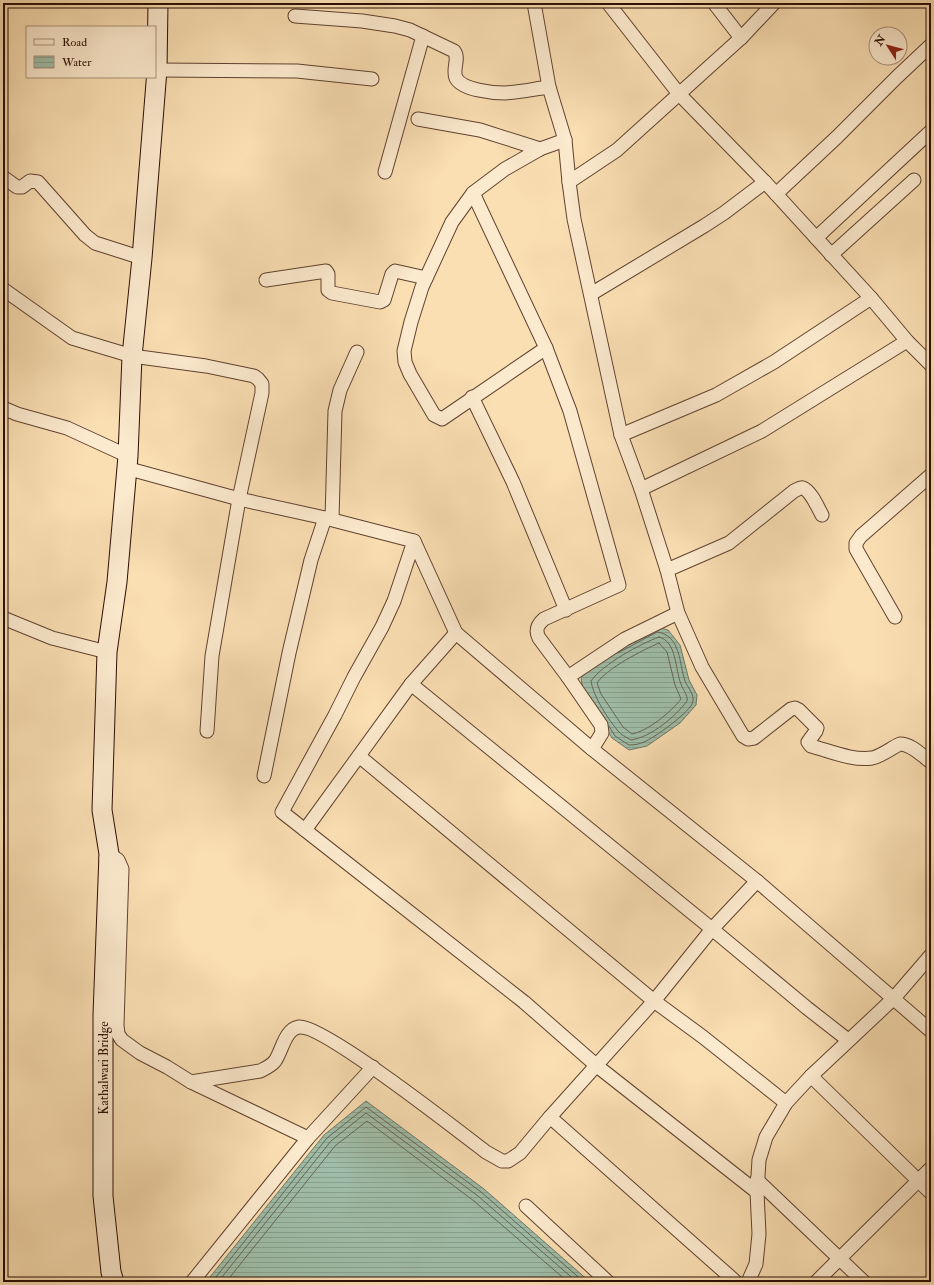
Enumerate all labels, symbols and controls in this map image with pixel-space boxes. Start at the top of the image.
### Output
legend [26,26,156,78]
north arrow [868,26,908,66]
text: N [872,32,889,49]
text: Road [62,35,87,50]
text: Water [61,55,92,70]
street label: Kathalwari Bridge [96,1021,112,1115]

